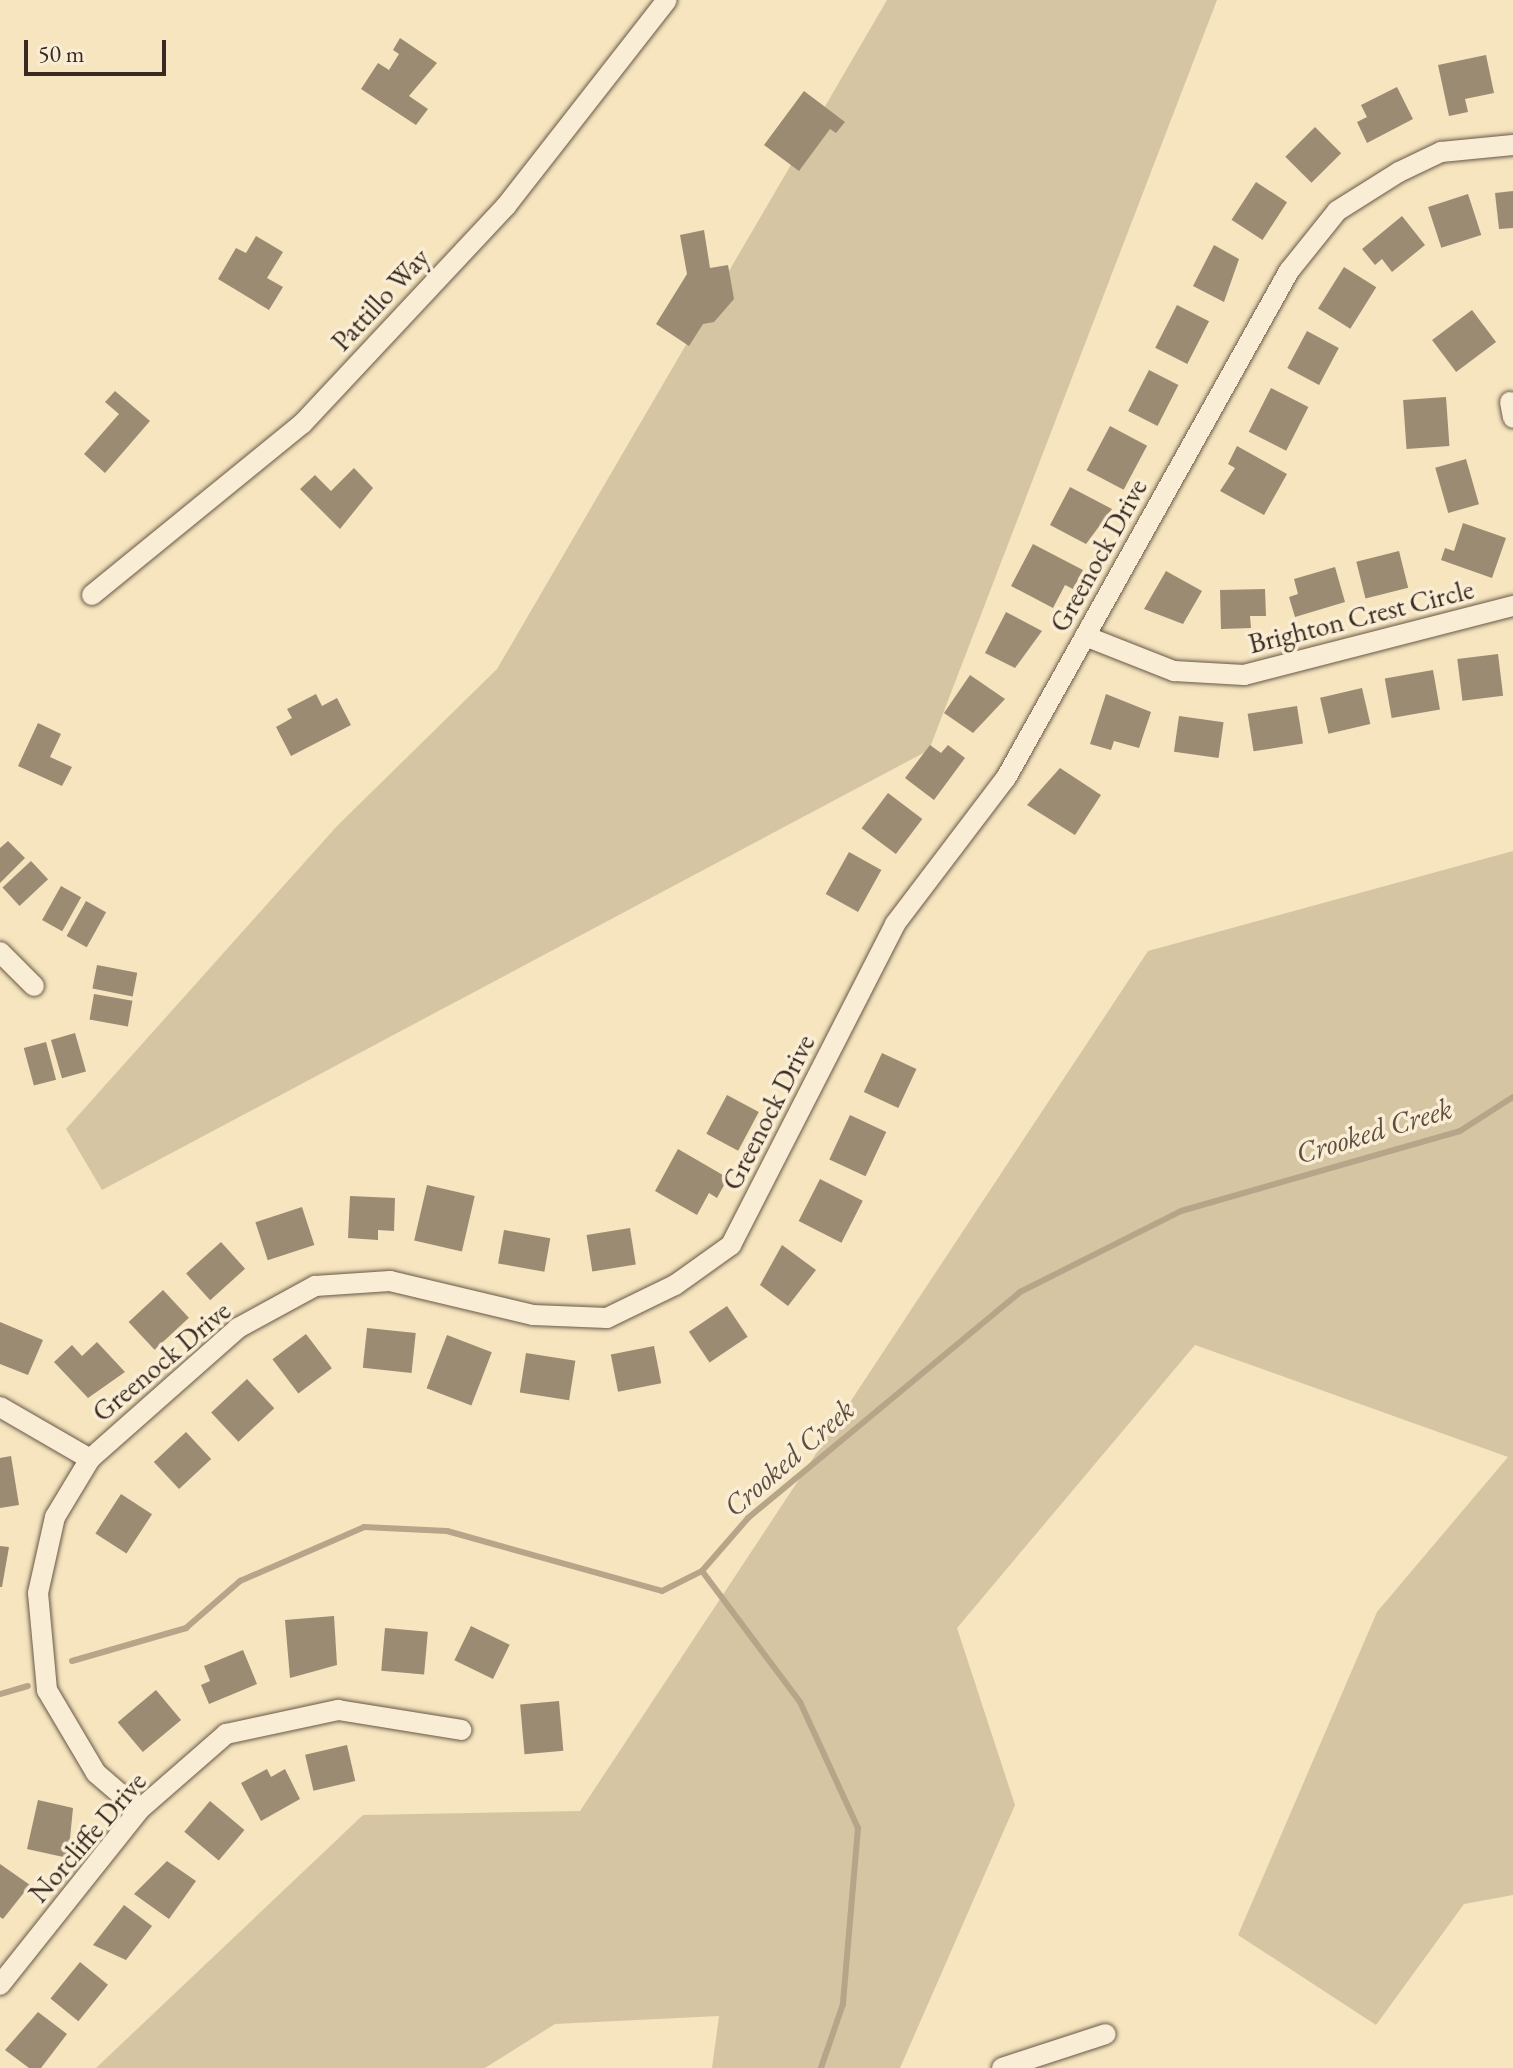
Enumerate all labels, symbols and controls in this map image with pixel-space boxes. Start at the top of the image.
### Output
scale bar [28,24,170,74]
text: 50 m [38,38,85,69]
street label: Pattillo Way [324,241,436,357]
street label: Greenock Drive [1042,473,1154,637]
street label: Brighton Crest Circle [1245,572,1477,660]
street label: Greenock Drive [714,1029,822,1195]
water label: Crooked Creek [1292,1090,1456,1172]
street label: Greenock Drive [85,1294,237,1428]
water label: Crooked Creek [716,1391,862,1525]
street label: Norcliffe Drive [21,1765,153,1909]

